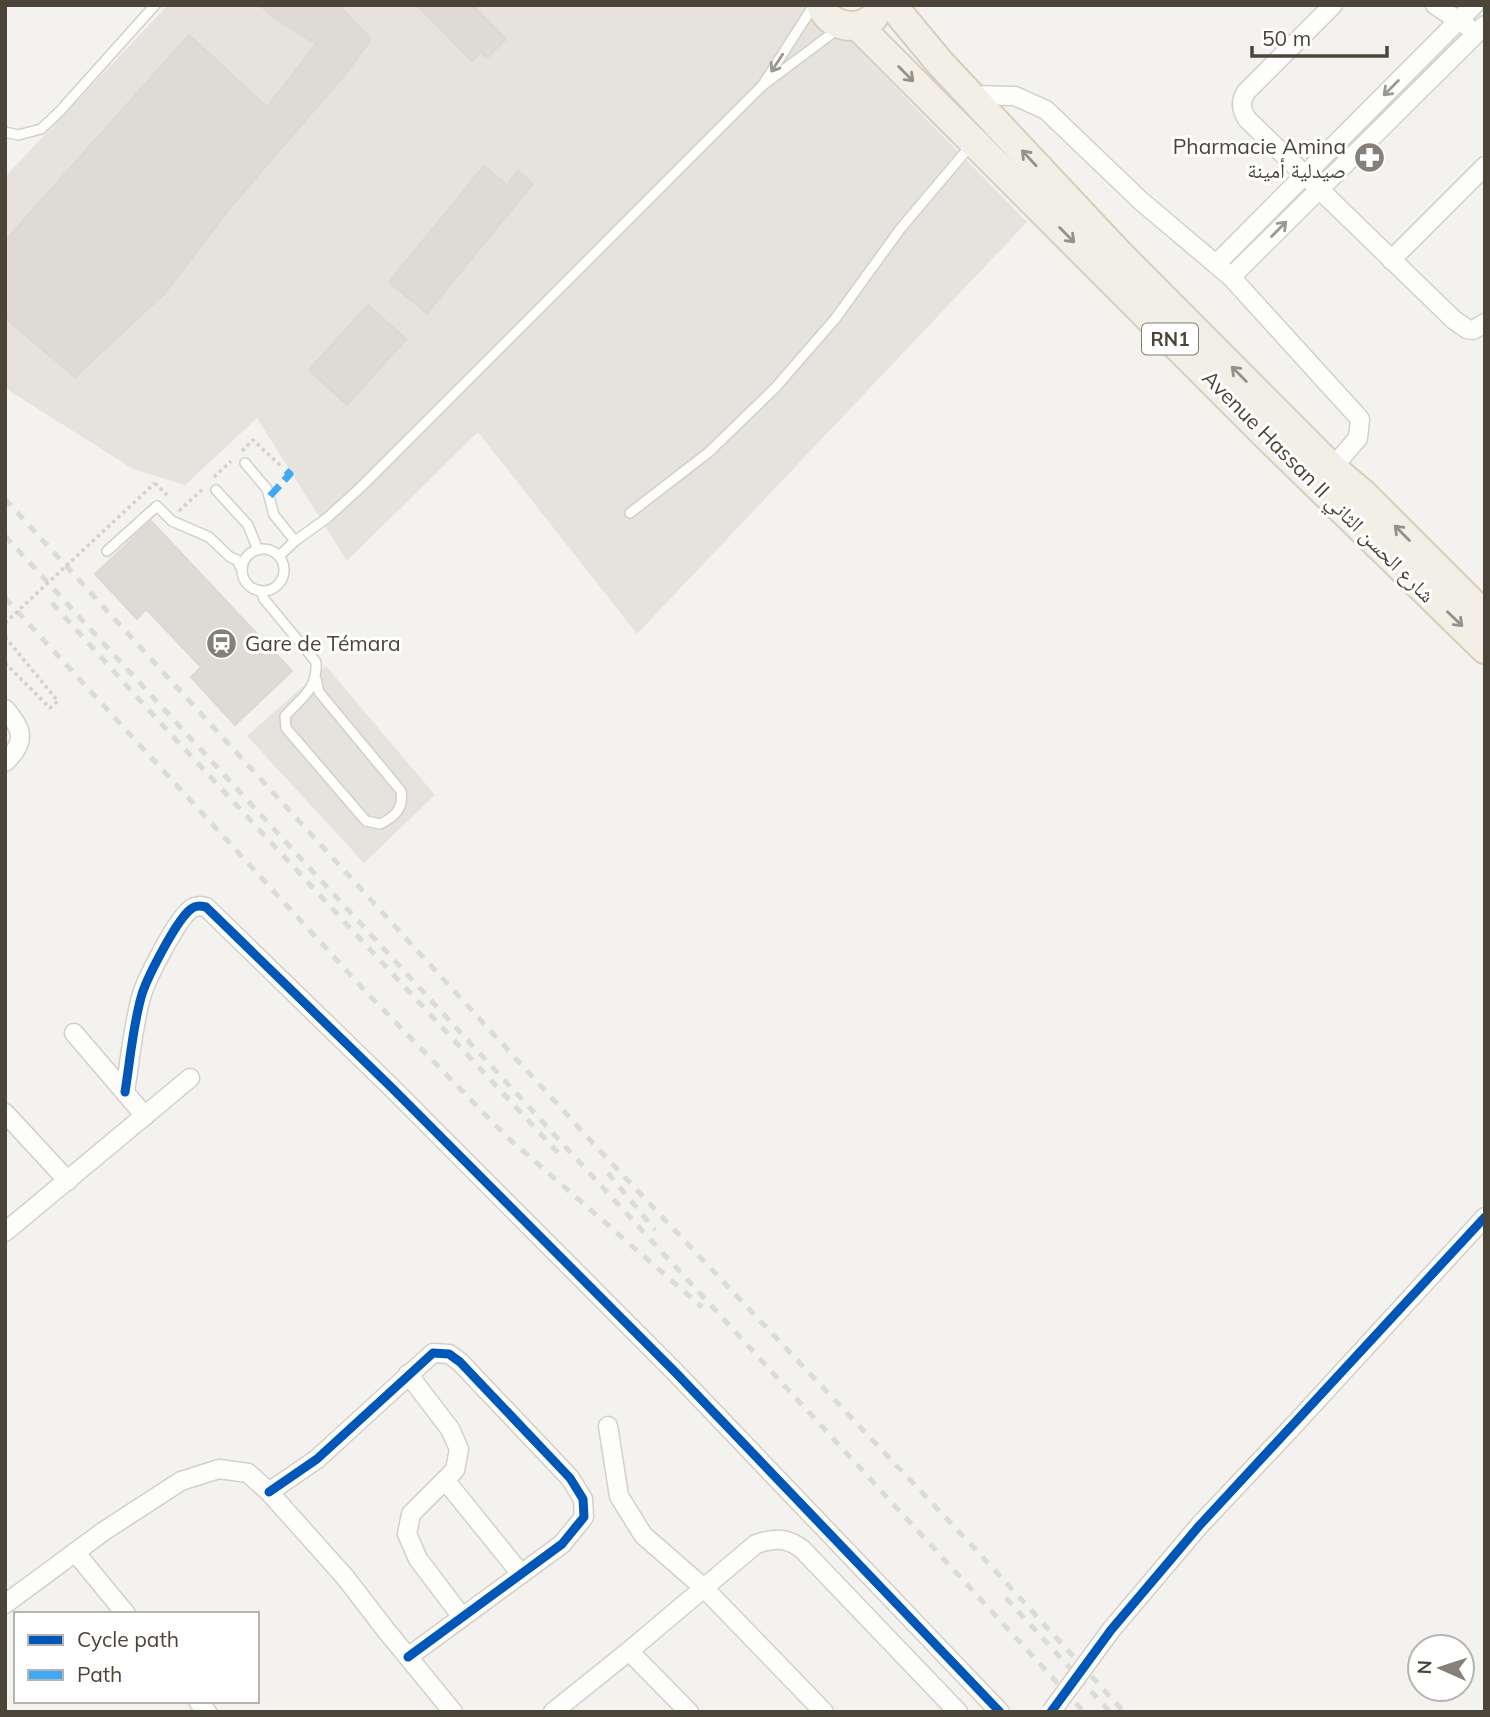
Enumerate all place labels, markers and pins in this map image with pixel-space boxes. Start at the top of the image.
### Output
place label: Pharmacie Amina صيدلية أمينة [1173,133,1346,183]
pharmacy icon: Pharmacie Amina صيدلية أمينة [1352,141,1386,175]
station icon: Gare de Témara [205,626,239,660]
place label: Gare de Témara [245,630,401,656]

